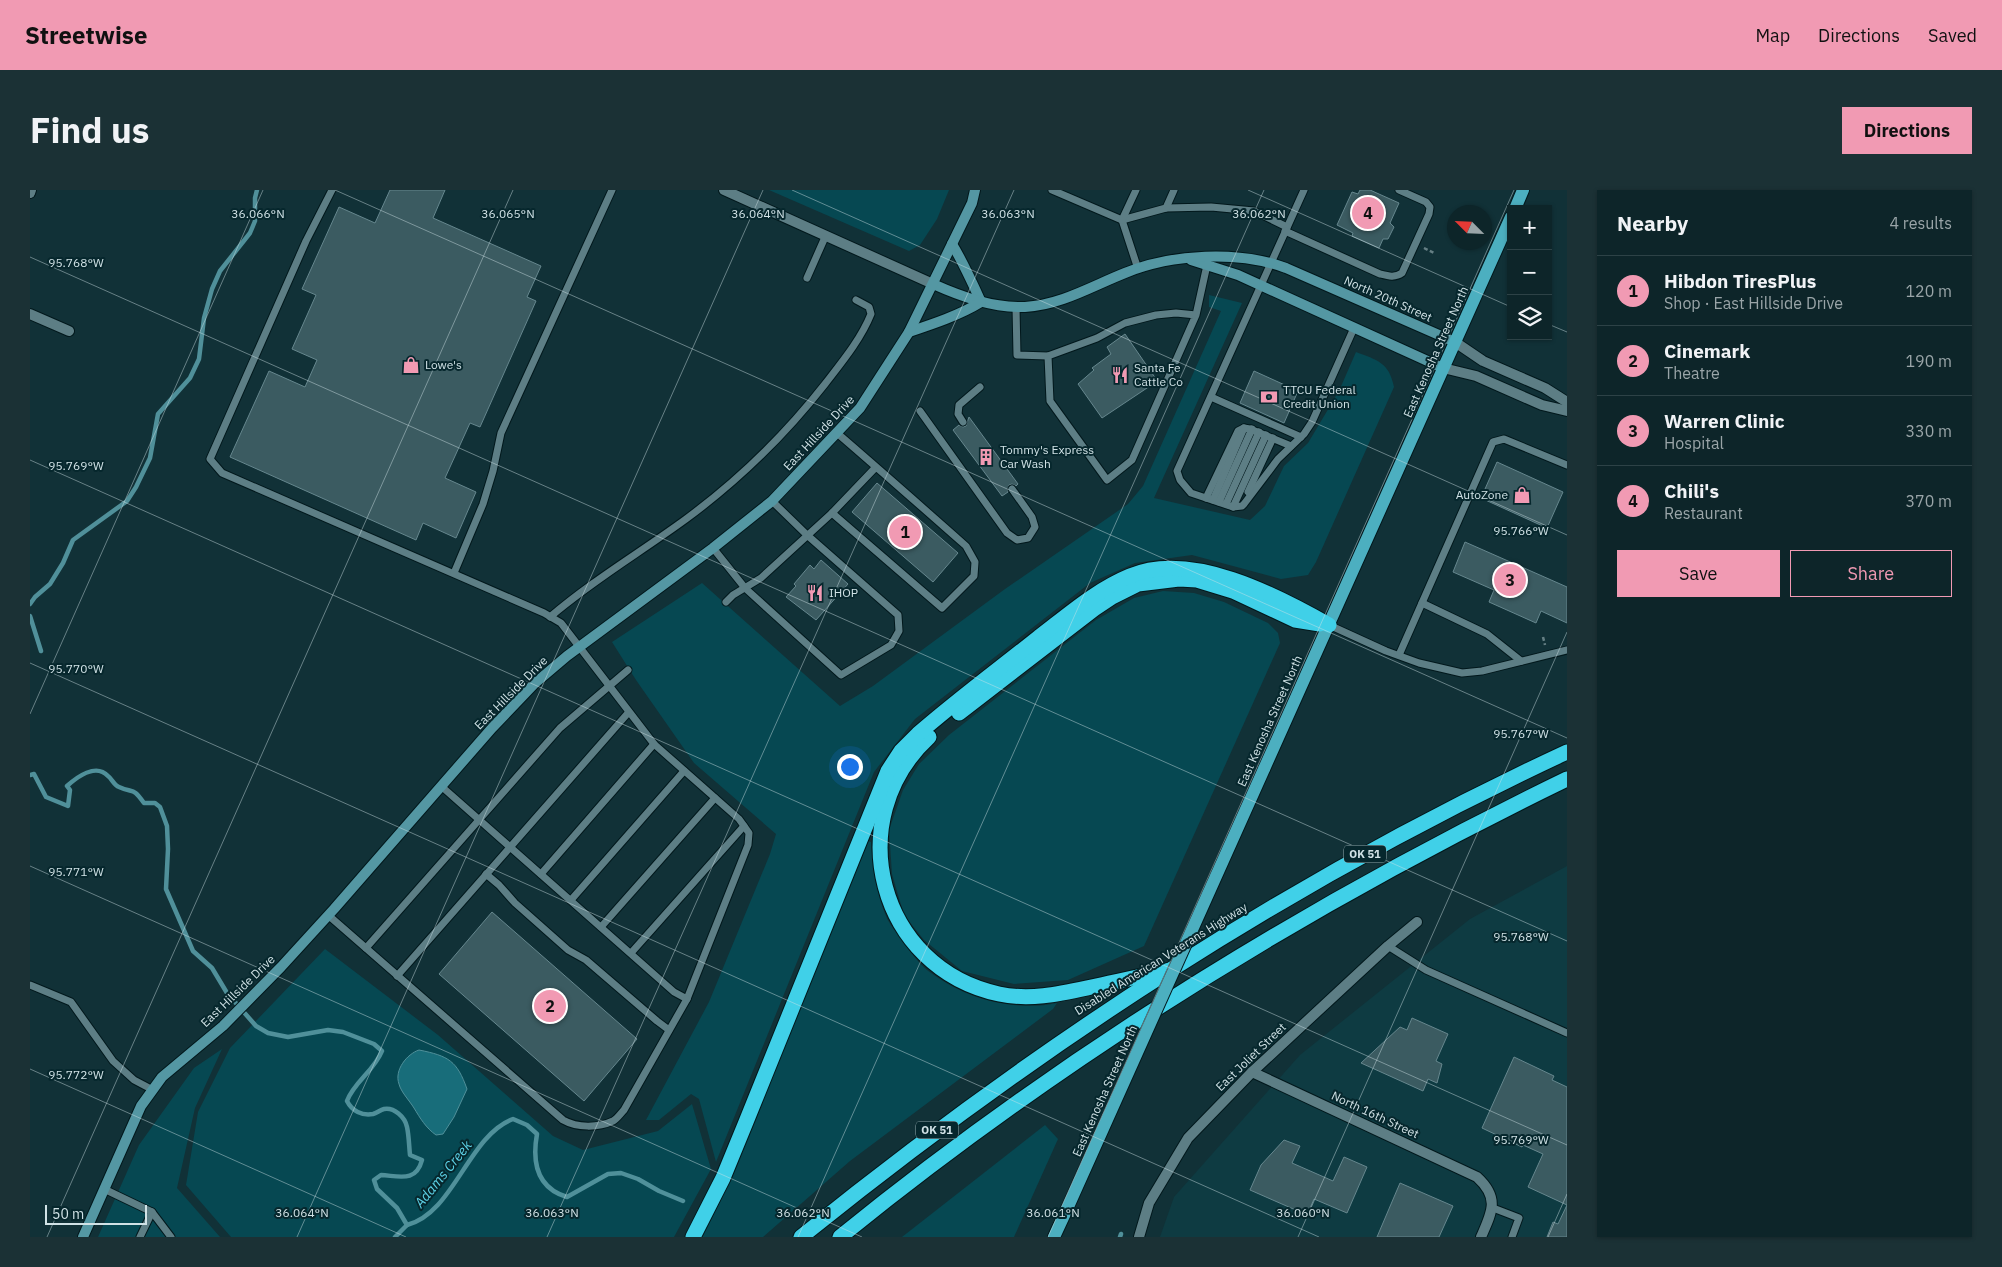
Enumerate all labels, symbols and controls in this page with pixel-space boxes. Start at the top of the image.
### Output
text: Streetwise [25,19,147,51]
text: Map [1755,24,1790,47]
text: Directions [1818,24,1900,47]
text: Saved [1928,24,1977,47]
text: Find us [30,107,149,153]
button: Directions [1842,107,1972,154]
pin: 4 [1352,194,1384,232]
north arrow [1447,205,1492,250]
map controls [1507,205,1552,340]
button: + [1507,205,1552,250]
text: 36.066°N [231,206,285,221]
text: 36.065°N [481,206,535,221]
text: 36.064°N [731,206,785,221]
text: 36.063°N [981,206,1035,221]
text: 36.062°N [1232,206,1286,221]
text: Nearby [1617,209,1688,237]
text: 4 results [1889,213,1952,233]
button: − [1507,250,1552,295]
text: 95.768°W [48,255,104,270]
text: Hibdon TiresPlus [1664,269,1816,293]
street label: North 20th Street [1342,272,1435,325]
text: 1 [1628,281,1638,301]
text: 120 m [1905,281,1952,301]
street label: East Kenosha Street North [1400,284,1471,420]
text: Shop · East Hillside Drive [1664,293,1843,313]
button: layers [1507,295,1552,340]
text: Cinemark [1664,339,1750,363]
text: 2 [1628,351,1638,371]
text: 190 m [1905,351,1952,371]
shop icon: Lowe's [401,355,421,375]
place label: Lowe's [425,357,462,372]
place label: Santa Fe Cattle Co [1134,360,1183,389]
text: Theatre [1664,363,1720,383]
restaurant icon: Santa Fe Cattle Co [1110,365,1130,385]
place label: TTCU Federal Credit Union [1283,382,1356,411]
bank icon: TTCU Federal Credit Union [1259,387,1279,407]
street label: East Hillside Drive [780,392,858,473]
text: Warren Clinic [1664,409,1785,433]
text: 3 [1628,421,1638,441]
text: 330 m [1905,421,1952,441]
text: Hospital [1664,433,1724,453]
place label: Tommy's Express Car Wash [1000,442,1094,471]
building icon: Tommy's Express Car Wash [976,447,996,467]
text: 95.769°W [48,458,104,473]
text: Chili's [1664,479,1719,503]
shop icon: AutoZone [1512,485,1532,505]
place label: AutoZone [1456,487,1508,502]
text: 4 [1628,491,1638,511]
text: 370 m [1905,491,1952,511]
text: Restaurant [1664,503,1743,523]
pin: 1 [889,513,921,551]
text: 95.766°W [1493,523,1549,538]
button: Save [1617,550,1780,597]
button: Share [1790,550,1952,597]
pin: 3 [1494,561,1526,599]
restaurant icon: IHOP [805,583,825,603]
place label: IHOP [829,585,858,600]
street label: East Hillside Drive [471,653,551,732]
street label: East Kenosha Street North [1234,653,1305,789]
text: 95.770°W [48,661,104,676]
text: 95.767°W [1493,726,1549,741]
your location [837,754,863,780]
road number: OK 51 [1344,846,1386,862]
text: 95.771°W [48,864,104,879]
street label: Disabled American Veterans Highway [1072,899,1250,1018]
text: 95.768°W [1493,929,1549,944]
street label: East Hillside Drive [197,951,278,1030]
pin: 2 [534,987,566,1025]
street label: East Joliet Street [1212,1019,1289,1094]
street label: East Kenosha Street North [1069,1023,1140,1159]
text: 95.772°W [48,1067,104,1082]
street label: North 16th Street [1329,1088,1421,1141]
road number: OK 51 [916,1122,958,1138]
text: 95.769°W [1493,1132,1549,1147]
water label: Adams Creek [410,1136,476,1212]
scale bar [45,1202,148,1225]
text: 50 m [52,1205,84,1223]
text: 36.064°N [275,1205,329,1220]
text: 36.063°N [525,1205,579,1220]
text: 36.062°N [776,1205,830,1220]
text: 36.061°N [1026,1205,1080,1220]
text: 36.060°N [1276,1205,1330,1220]

